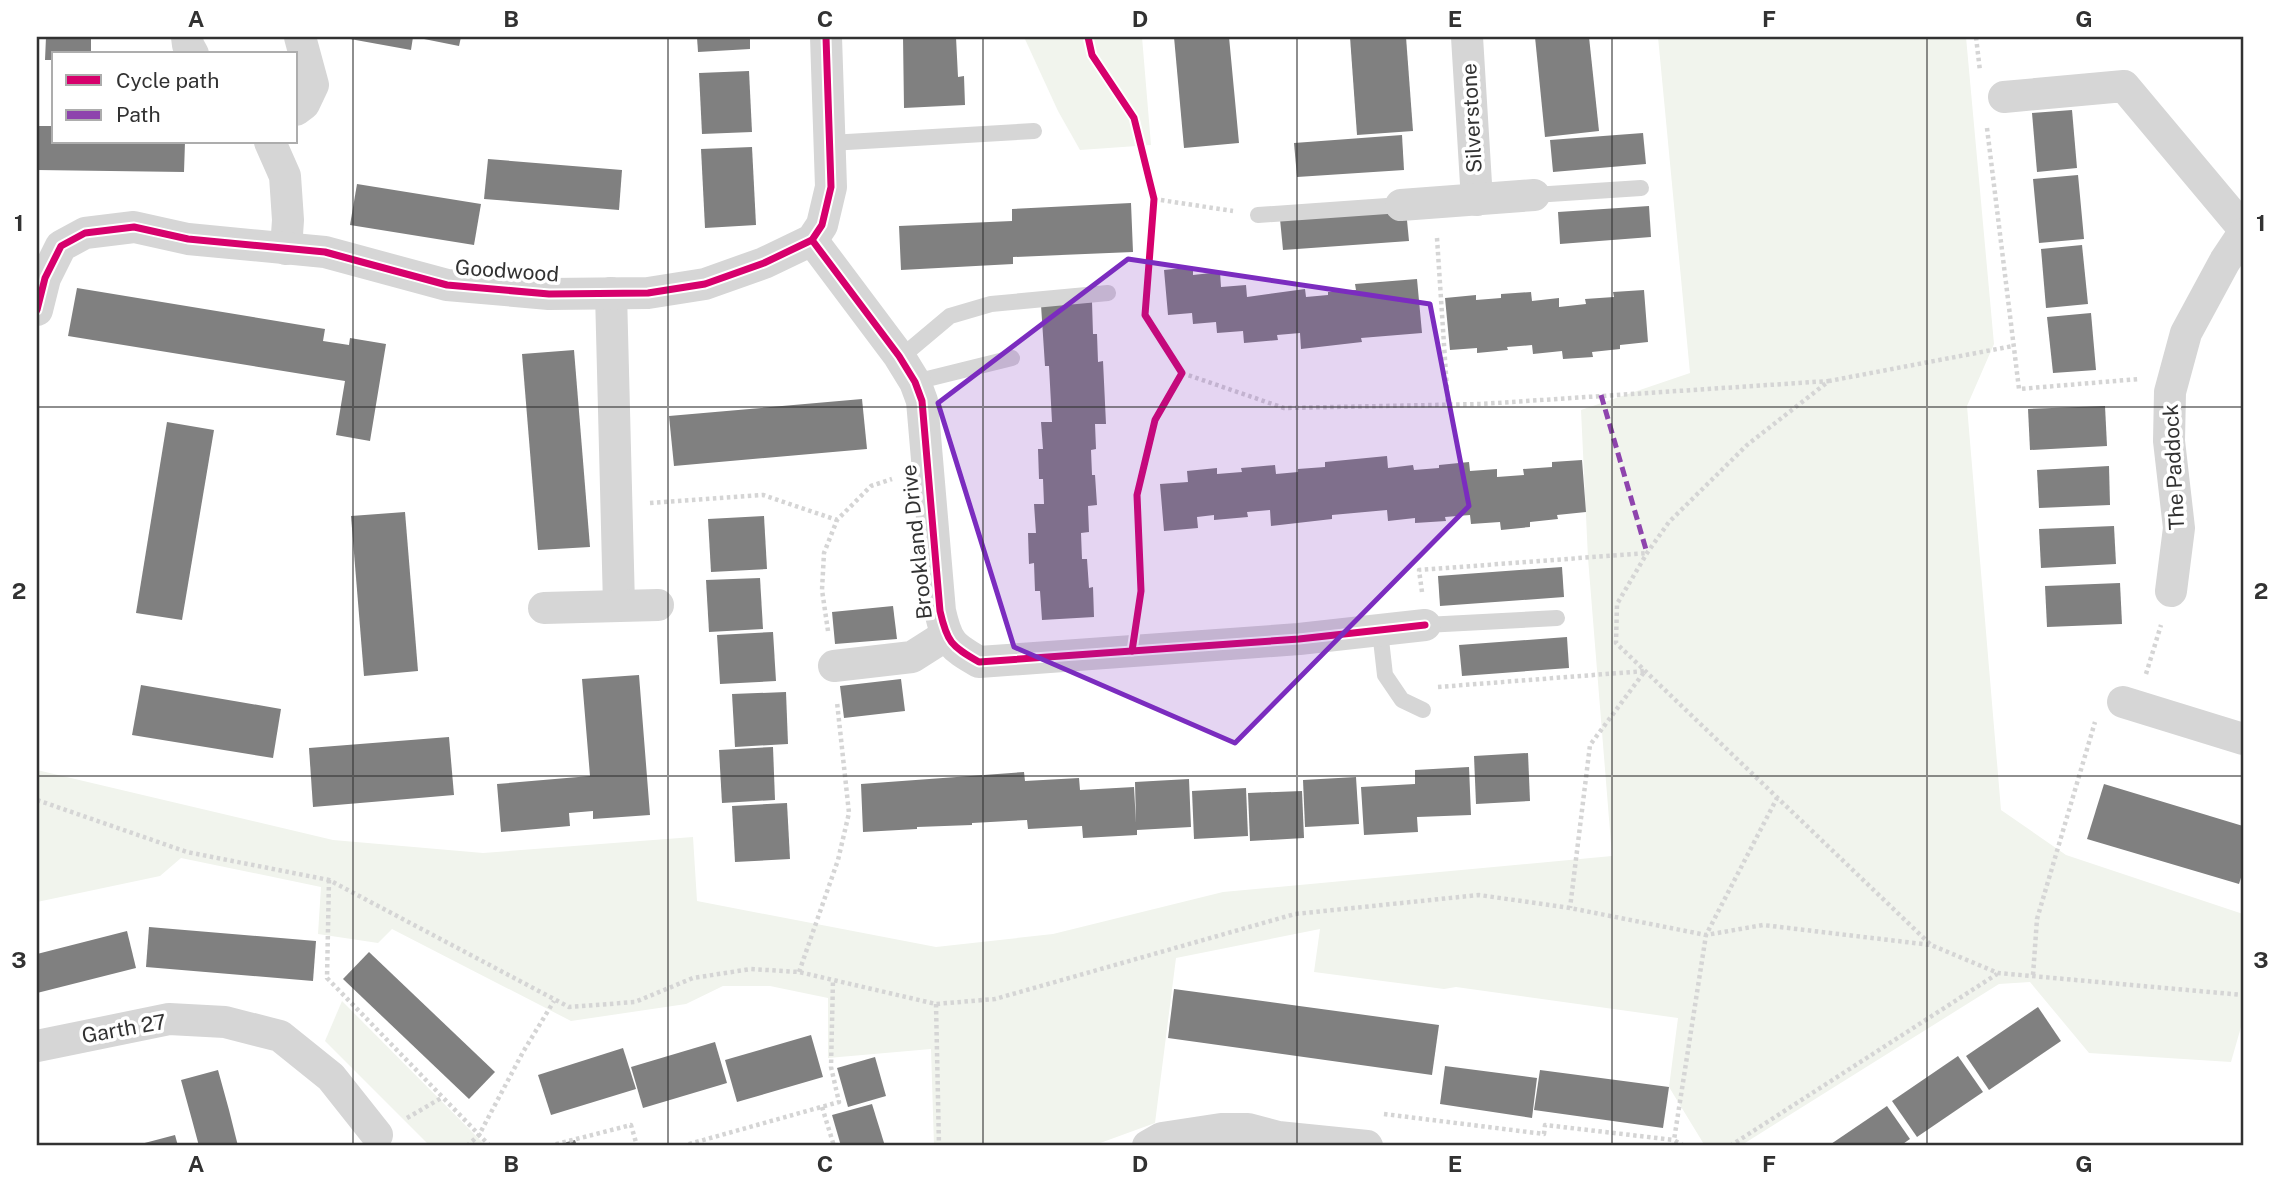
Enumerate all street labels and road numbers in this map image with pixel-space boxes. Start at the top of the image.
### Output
street label: Silverstone [1456,62,1487,174]
street label: Goodwood [454,254,560,287]
street label: The Paddock [2158,403,2189,531]
street label: Brookland Drive [896,463,937,621]
street label: Garth 27 [80,1009,168,1048]

